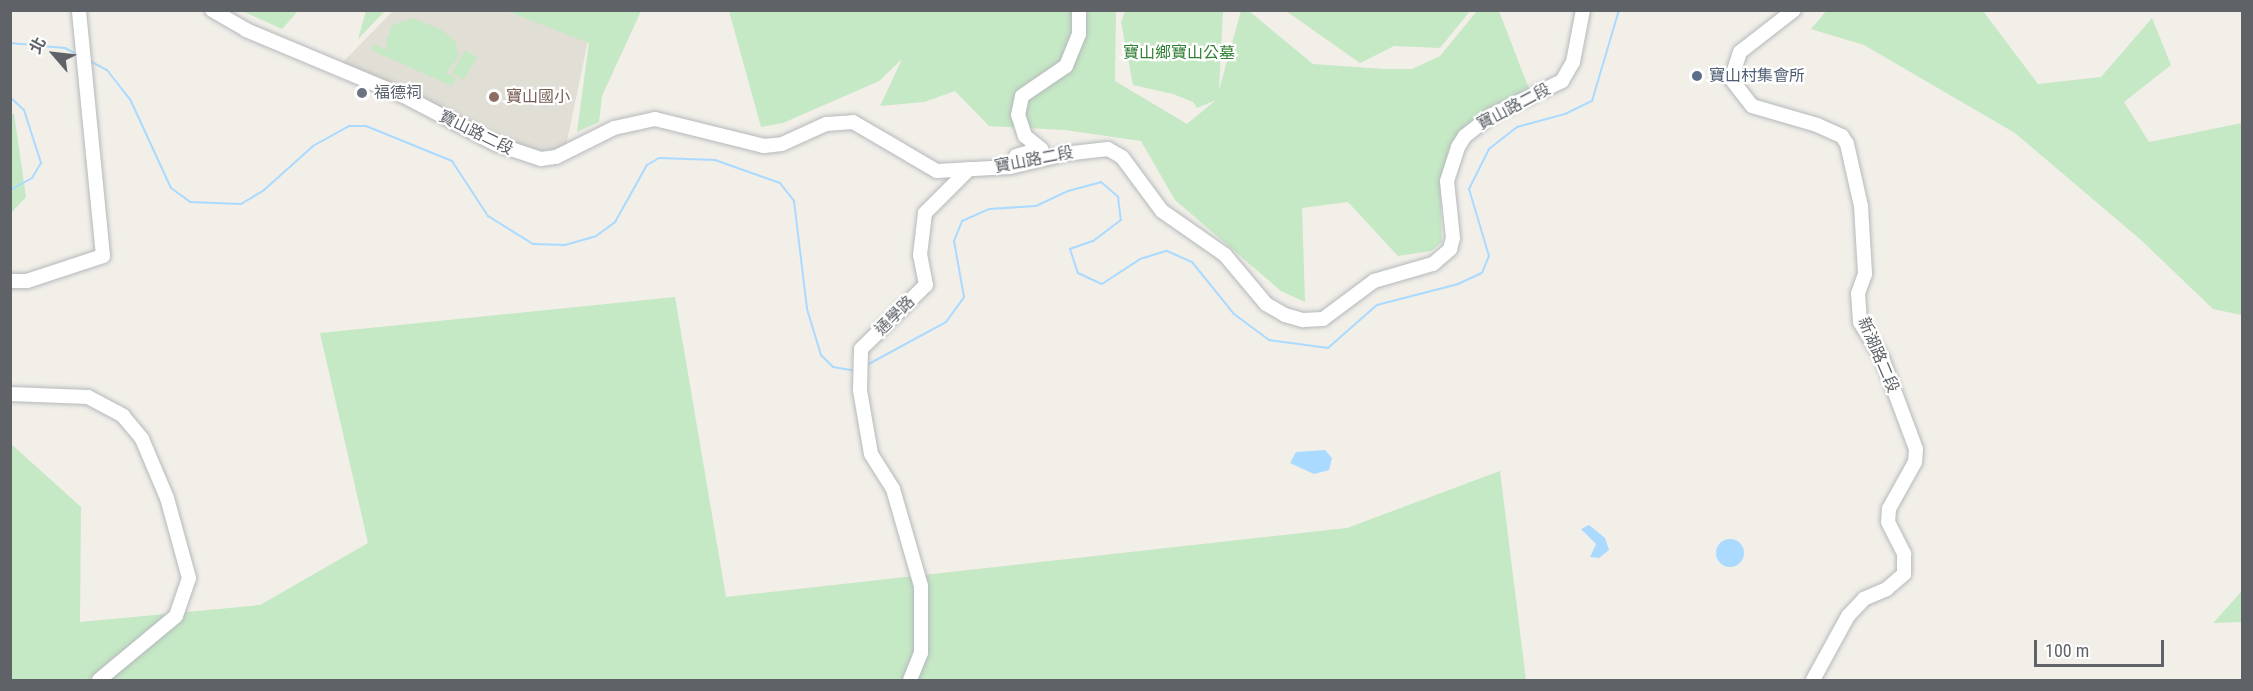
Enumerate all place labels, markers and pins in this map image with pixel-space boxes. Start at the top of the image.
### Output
place label: 寶山村集會所 [1709,66,1805,86]
marker: 寶山村集會所 [1690,69,1704,83]
place label: 福德祠 [374,83,422,103]
marker: 福德祠 [355,86,369,100]
place label: 寶山國小 [506,87,570,107]
marker: 寶山國小 [487,90,501,104]

